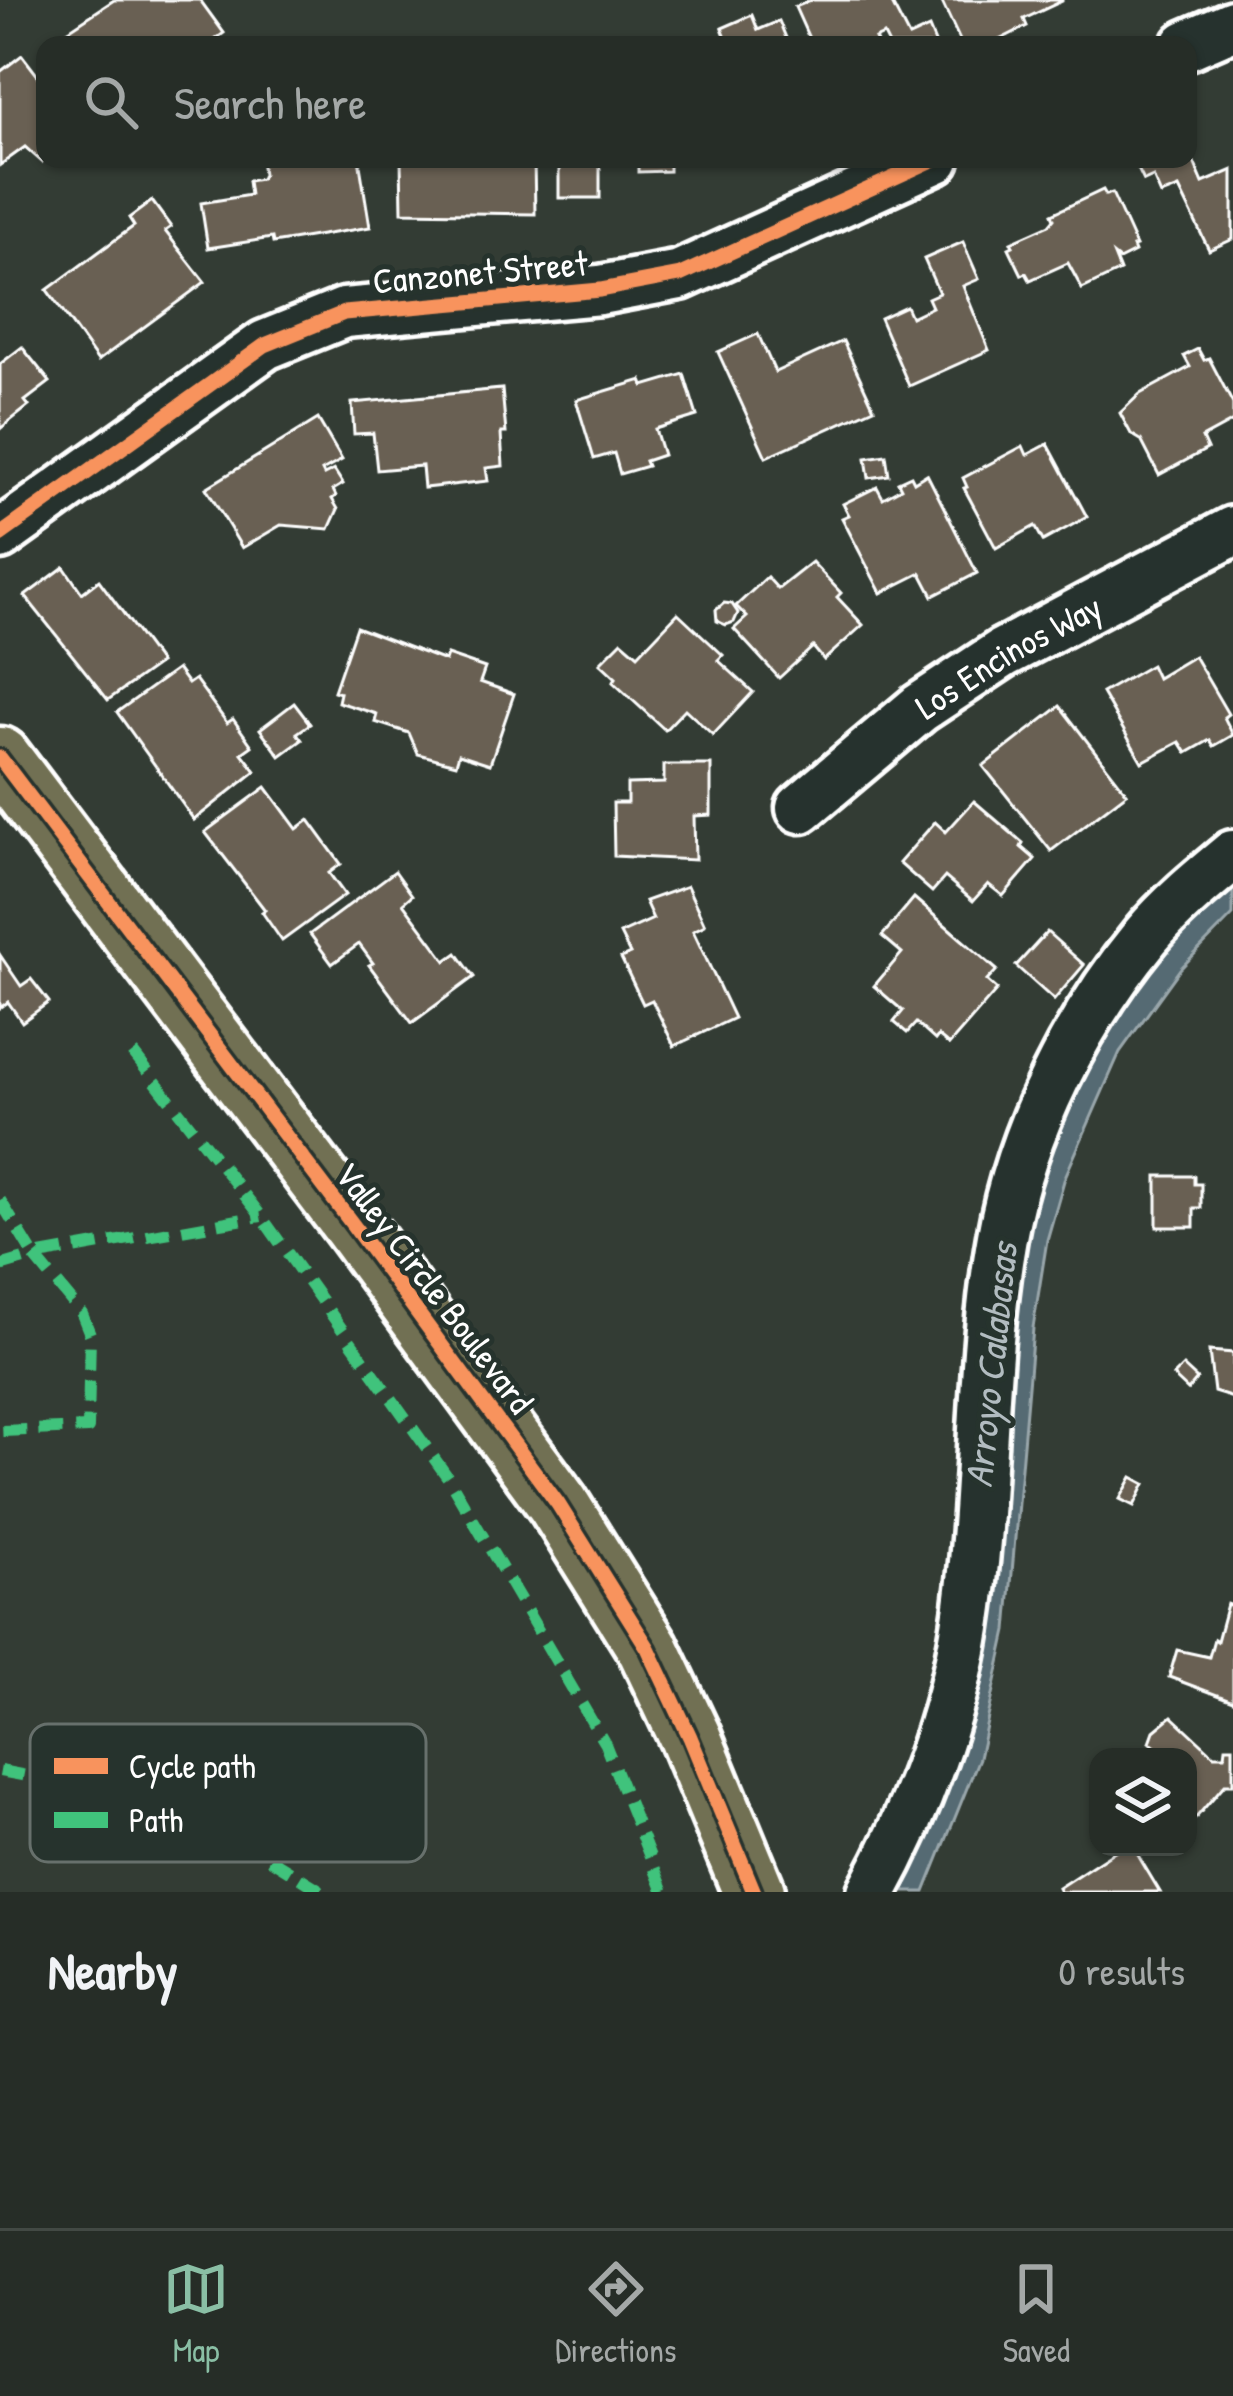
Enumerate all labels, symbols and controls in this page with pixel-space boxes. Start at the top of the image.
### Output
search box [36,36,1197,168]
icon: search [78,69,144,135]
text: Search here [174,72,366,133]
street label: Canzonet Street [371,237,590,305]
street label: Los Encinos Way [905,581,1109,729]
street label: Valley Circle Boulevard [324,1151,546,1423]
water label: Arroyo Calabasas [951,1237,1030,1490]
legend [30,1724,426,1862]
text: Cycle path [129,1744,256,1789]
map controls [1089,1748,1197,1856]
button: layers [1089,1748,1197,1856]
text: Path [129,1798,183,1842]
text: Nearby [48,1936,178,2005]
text: 0 results [1059,1944,1185,1997]
tab: Map [163,2256,229,2372]
tab: Directions [555,2256,677,2372]
tab: Saved [1003,2256,1070,2372]

